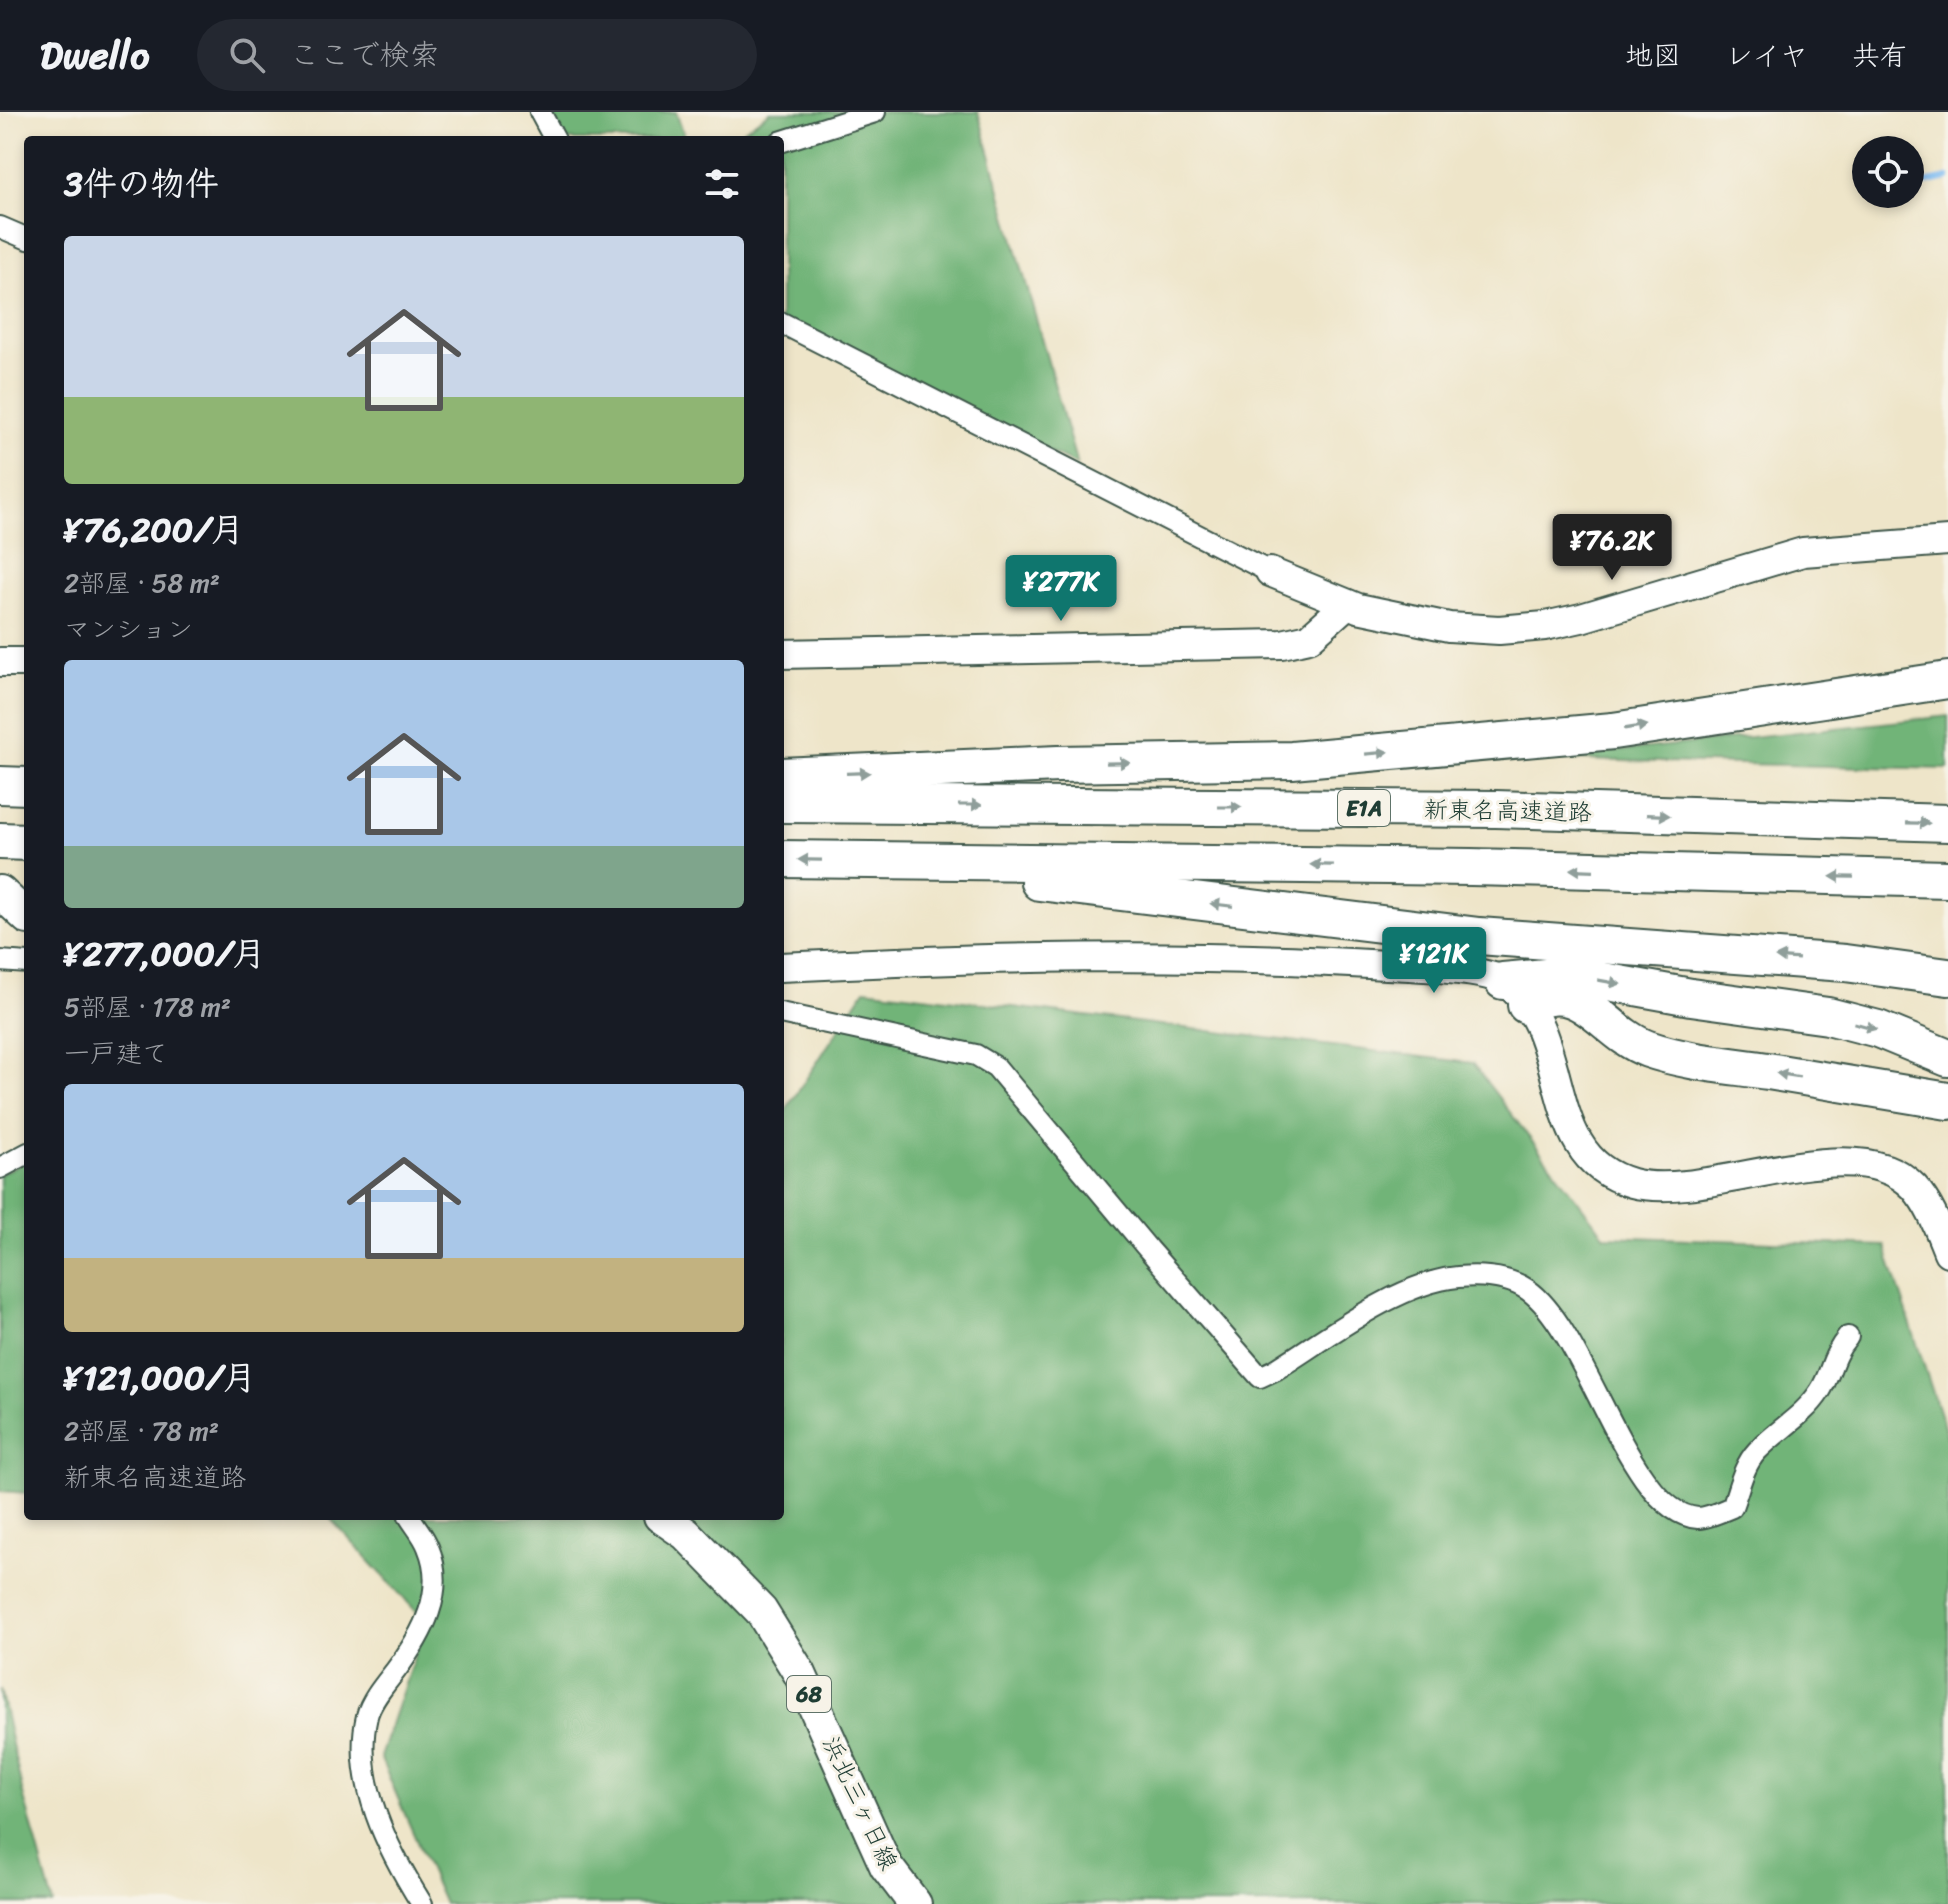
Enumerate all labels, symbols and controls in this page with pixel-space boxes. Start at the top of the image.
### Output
search box [197,19,757,91]
text: Dwello [40,22,149,89]
text: ここで検索 [289,28,439,82]
text: 地図 [1625,31,1681,80]
text: レイヤ [1725,31,1808,80]
text: 共有 [1852,31,1908,80]
icon: search [225,33,269,77]
map controls [1852,136,1924,208]
button: locate [1852,136,1924,208]
text: 3件の物件 [64,154,219,214]
icon: filters [700,162,744,206]
icon: home [332,288,476,432]
text: ¥76,200/月 [64,500,244,560]
pin: ¥76.2K [1547,514,1677,582]
text: ¥76.2K [1571,517,1653,563]
pin: ¥277K [1005,555,1117,623]
text: ¥277K [1024,558,1098,604]
text: 2部屋 · 58 m² [64,560,220,606]
text: マンション [64,606,193,652]
icon: home [332,712,476,856]
one-way arrow [1624,720,1649,733]
one-way arrow [1365,746,1390,759]
one-way arrow [1106,757,1131,769]
one-way arrow [846,766,871,779]
street label: 新東名高速道路 [1424,789,1592,833]
road number: E1A [1338,790,1390,826]
one-way arrow [958,799,983,811]
one-way arrow [1218,801,1243,813]
one-way arrow [1646,808,1671,821]
one-way arrow [1906,816,1931,829]
one-way arrow [797,853,822,866]
one-way arrow [1309,859,1334,871]
one-way arrow [1569,863,1594,876]
one-way arrow [1829,871,1854,883]
one-way arrow [1209,898,1234,911]
text: ¥277,000/月 [64,924,266,984]
pin: ¥121K [1378,927,1490,995]
text: ¥121K [1400,930,1468,976]
one-way arrow [1774,951,1799,964]
one-way arrow [1597,977,1622,989]
text: 5部屋 · 178 m² [64,984,231,1030]
one-way arrow [1853,1020,1878,1032]
text: 一戸建て [64,1030,168,1076]
one-way arrow [1775,1068,1800,1080]
icon: home [332,1136,476,1280]
text: ¥121,000/月 [64,1348,256,1408]
text: 2部屋 · 78 m² [64,1408,219,1454]
text: 新東名高速道路 [64,1454,246,1500]
road number: 68 [787,1676,831,1712]
street label: 浜北三ヶ日線 [811,1729,909,1877]

